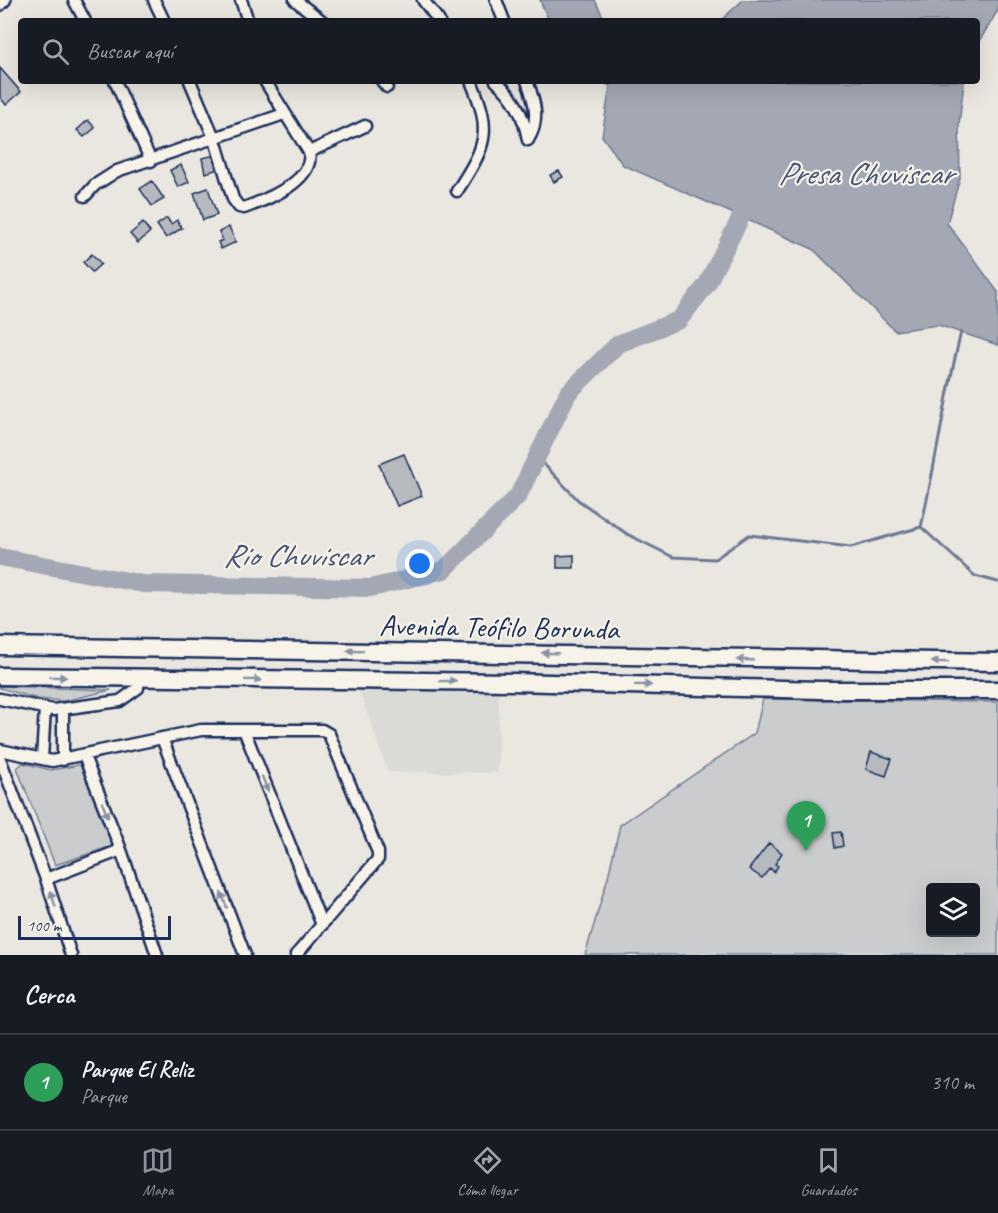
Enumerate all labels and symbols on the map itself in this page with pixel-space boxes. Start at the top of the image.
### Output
water label: Presa Chuviscar [778,153,958,194]
water label: Rio Chuviscar [223,535,375,576]
your location [405,549,434,578]
street label: Avenida Teófilo Borunda [379,606,621,648]
one-way arrow [345,646,364,656]
one-way arrow [540,649,559,658]
one-way arrow [735,655,754,664]
one-way arrow [930,657,949,667]
one-way arrow [49,672,68,682]
one-way arrow [244,675,263,684]
one-way arrow [439,676,458,686]
one-way arrow [634,680,653,690]
one-way arrow [261,775,270,793]
one-way arrow [101,801,110,819]
pin: 1 [786,802,826,851]
one-way arrow [48,890,57,908]
one-way arrow [219,891,229,909]
scale bar [18,913,171,940]

